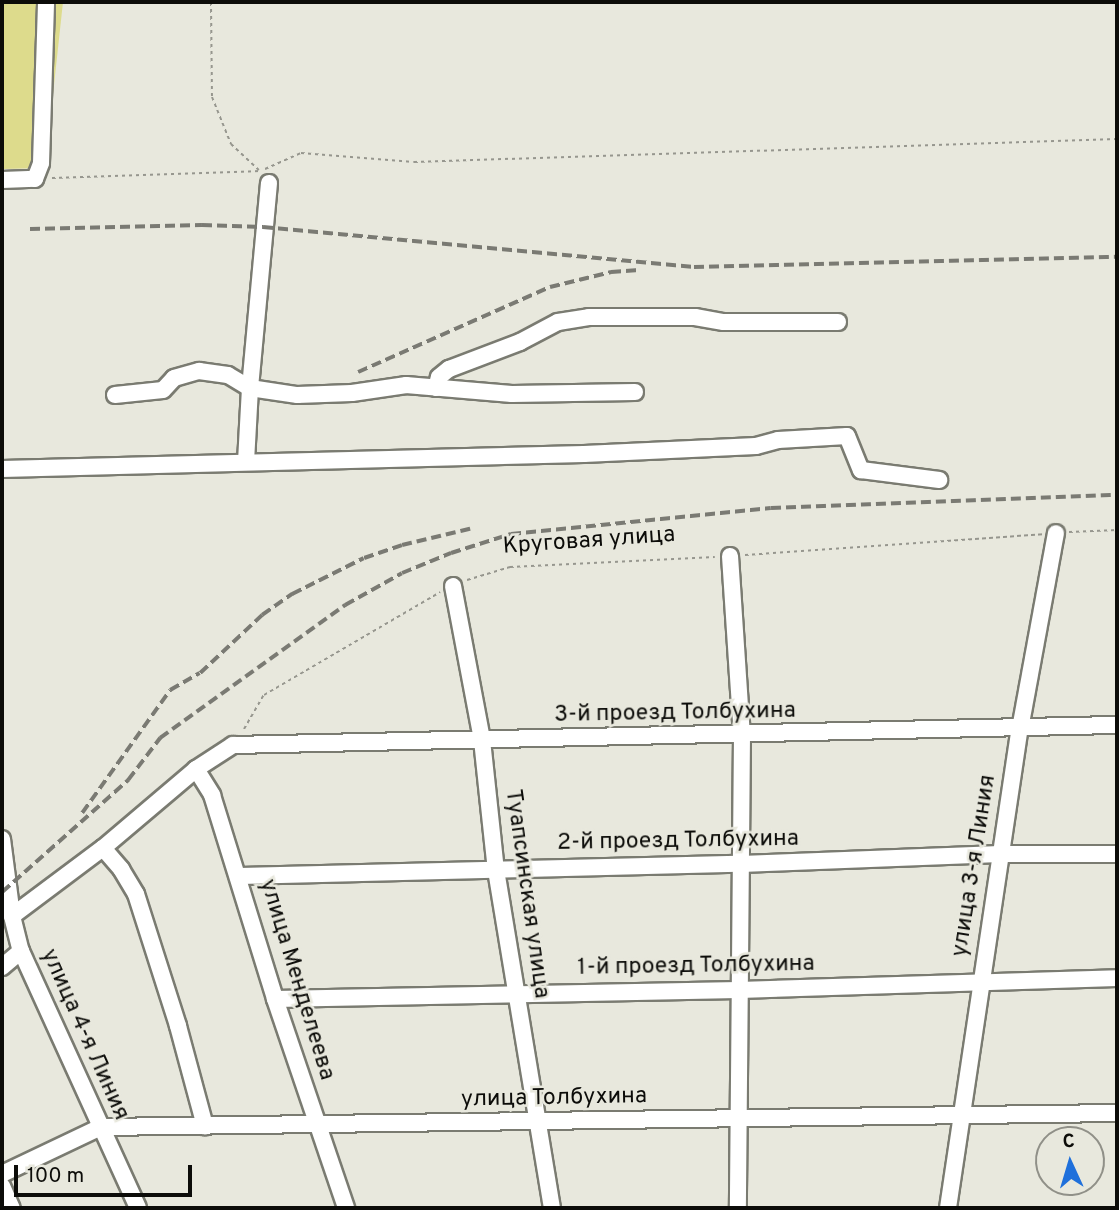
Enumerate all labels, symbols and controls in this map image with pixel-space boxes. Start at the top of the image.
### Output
street label: Круговая улица [502,522,676,562]
street label: 3-й проезд Толбухина [554,698,796,730]
street label: улица 3-я Линия [947,773,1003,959]
street label: Туапсинская улица [498,788,554,1000]
street label: 2-й проезд Толбухина [556,826,800,858]
street label: улица Менделеева [252,876,340,1084]
street label: улица 4-я Линия [34,945,134,1125]
street label: 1-й проезд Толбухина [577,951,815,983]
street label: улица Толбухина [460,1084,648,1114]
north arrow [1035,1126,1105,1196]
text: С [1062,1130,1076,1154]
scale bar [18,1150,196,1194]
text: 100 m [27,1163,84,1190]

